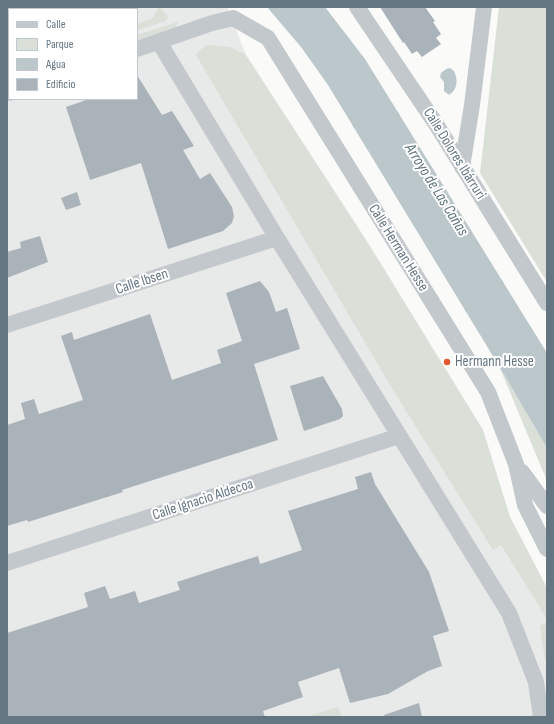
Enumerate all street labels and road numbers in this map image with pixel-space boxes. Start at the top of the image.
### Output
street label: Calle Dolores Ibárruri [419,105,489,203]
street label: Calle Herman Hesse [364,201,432,295]
street label: Calle Ibsen [114,265,170,299]
street label: Calle Ignacio Aldecoa [150,475,256,525]

